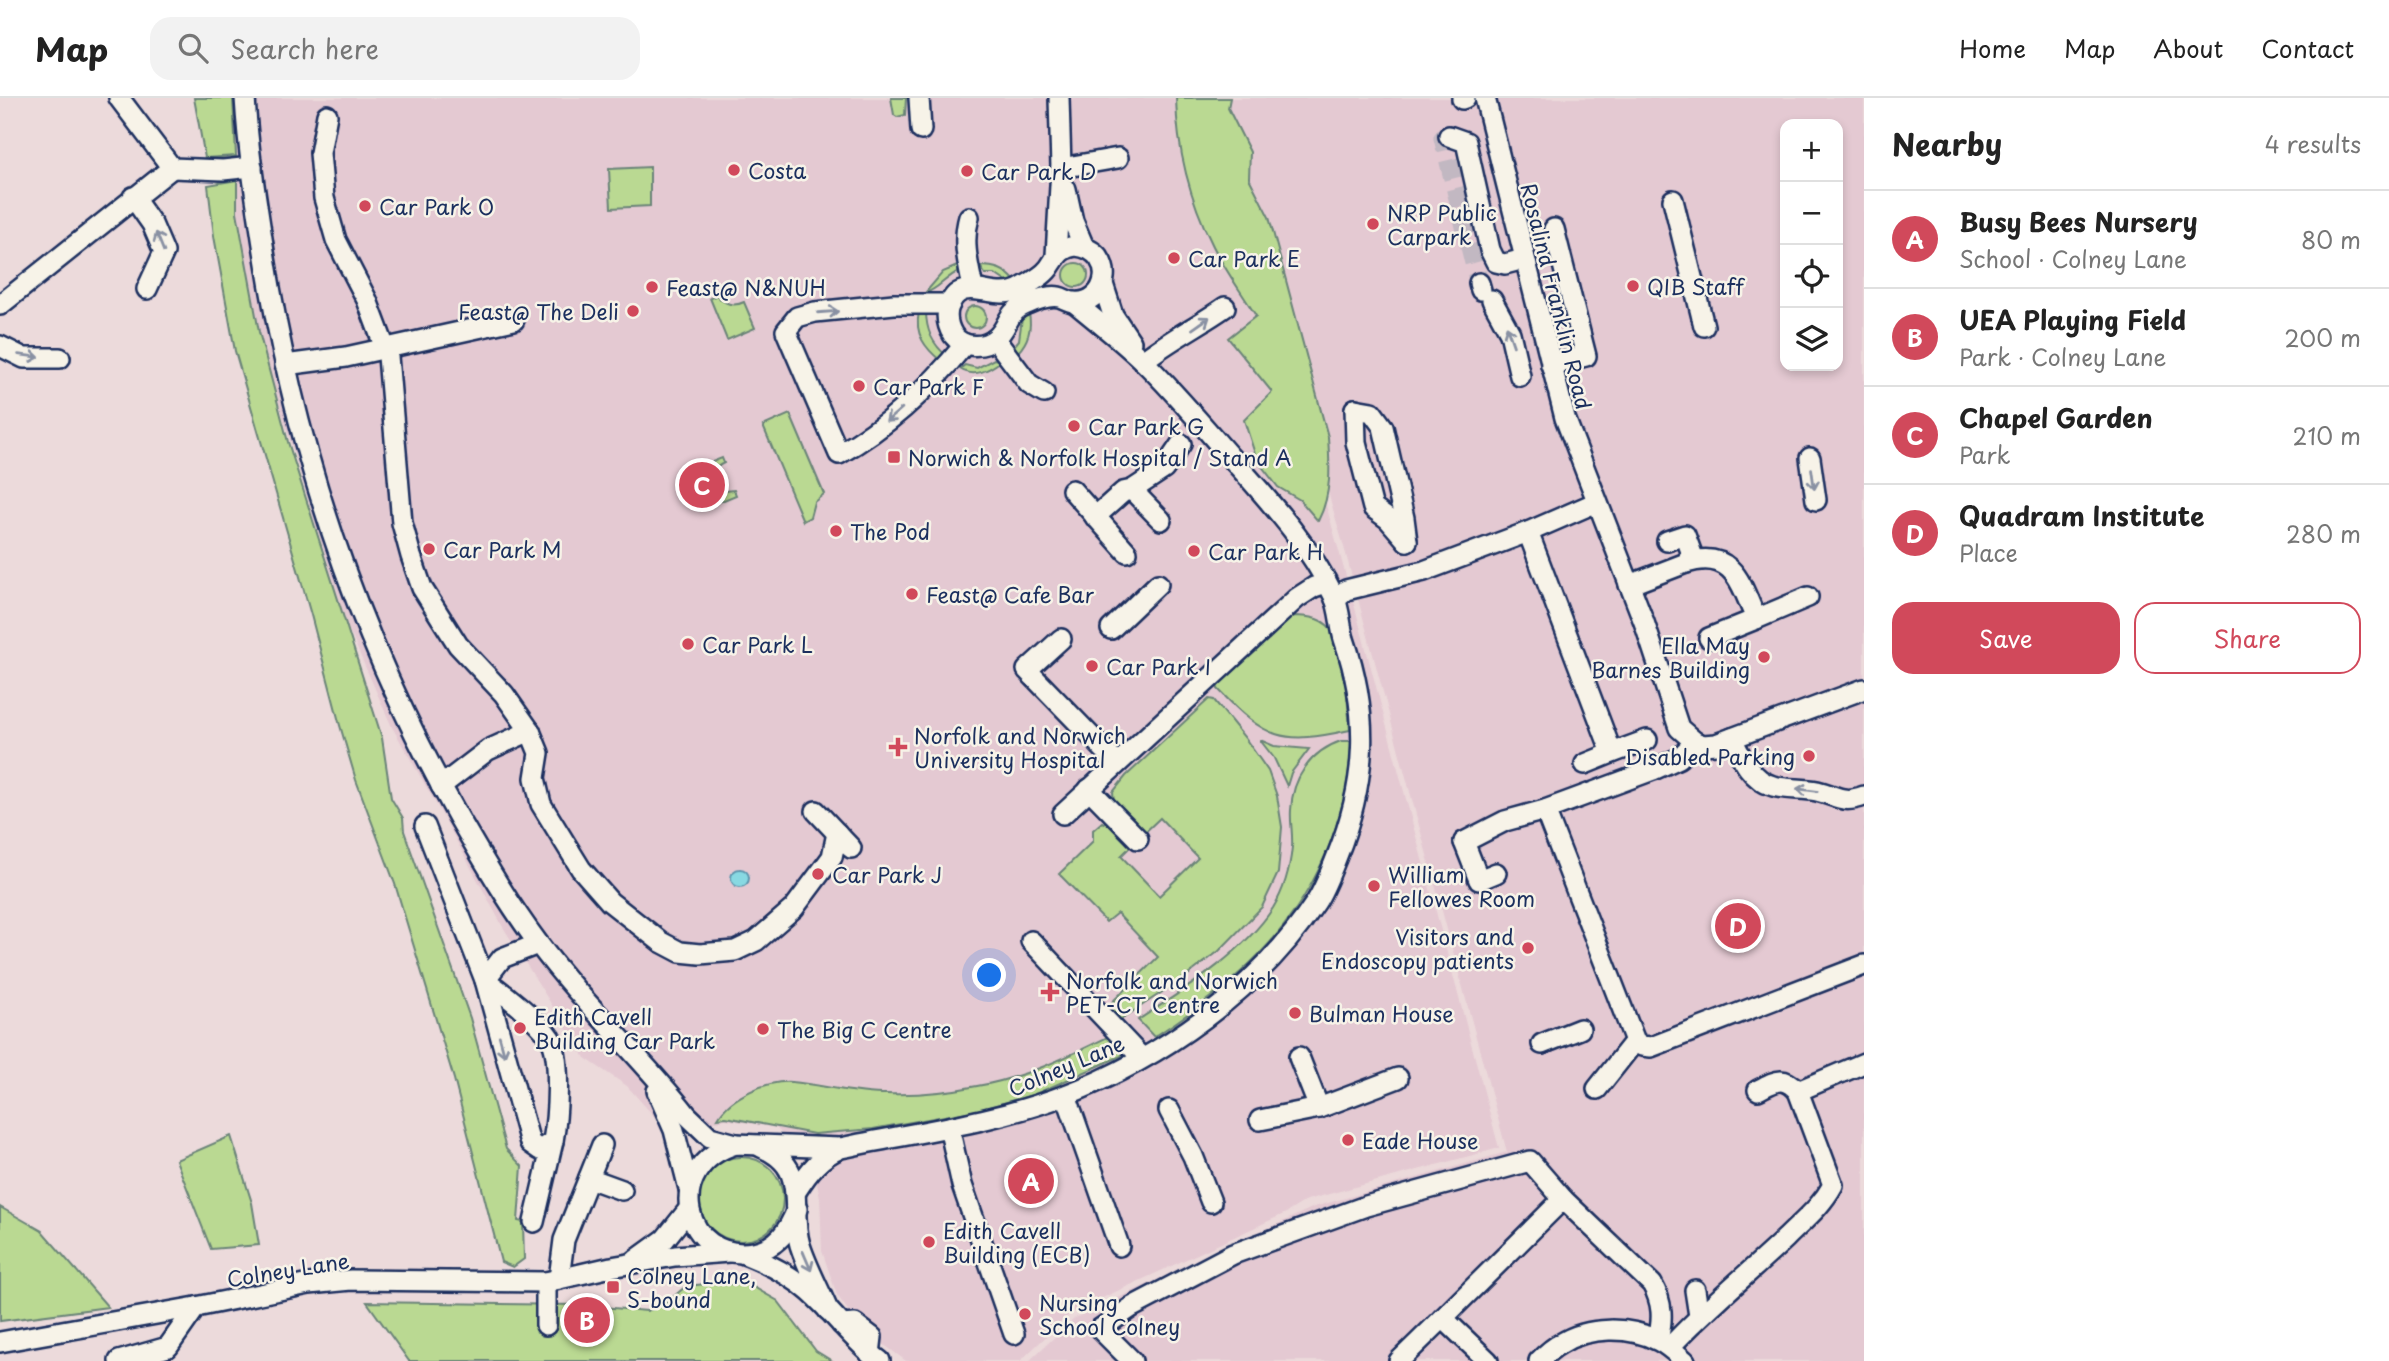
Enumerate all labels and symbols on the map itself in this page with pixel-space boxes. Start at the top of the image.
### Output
place label: Costa [748,154,806,186]
place label: Car Park D [981,155,1096,187]
marker: Costa [726,162,742,178]
marker: Car Park D [959,163,975,179]
street label: Rosalind Franklin Road [1513,179,1601,413]
place label: Car Park O [379,190,494,222]
place label: NRP Public Carpark [1387,196,1497,252]
marker: Car Park O [357,198,373,214]
marker: NRP Public Carpark [1365,216,1381,232]
one-way arrow [152,231,165,253]
place label: Car Park E [1188,242,1300,274]
marker: Car Park E [1166,250,1182,266]
place label: QIB Staff [1647,270,1745,302]
place label: Feast@ N&NUH [666,271,826,303]
marker: QIB Staff [1625,278,1641,294]
marker: Feast@ N&NUH [644,279,660,295]
place label: Feast@ The Deli [458,295,619,327]
marker: Feast@ The Deli [625,303,641,319]
one-way arrow [816,305,839,318]
one-way arrow [1191,316,1210,330]
one-way arrow [1503,326,1515,348]
one-way arrow [17,350,40,363]
place label: Car Park F [873,370,984,402]
marker: Car Park F [851,378,867,394]
one-way arrow [886,407,904,423]
place label: Car Park G [1088,410,1204,442]
marker: Car Park G [1066,418,1082,434]
place label: Norwich & Norfolk Hospital / Stand A [908,441,1291,473]
marker: Norwich & Norfolk Hospital / Stand A [886,449,902,465]
pin: C [679,459,725,511]
one-way arrow [1807,467,1820,490]
place label: The Pod [850,515,930,547]
marker: The Pod [828,523,844,539]
place label: Car Park M [443,533,561,565]
place label: Car Park H [1208,535,1323,567]
marker: Car Park M [421,541,437,557]
marker: Car Park H [1186,543,1202,559]
place label: Feast@ Cafe Bar [926,578,1094,610]
marker: Feast@ Cafe Bar [904,586,920,602]
place label: Car Park L [702,628,813,660]
place label: Ella May Barnes Building [1591,629,1750,685]
marker: Car Park L [680,636,696,652]
marker: Ella May Barnes Building [1756,649,1772,665]
place label: Car Park I [1106,650,1211,682]
marker: Car Park I [1084,658,1100,674]
place label: Norfolk and Norwich University Hospital [914,719,1126,775]
marker: Norfolk and Norwich University Hospital [888,737,908,757]
place label: Disabled Parking [1625,740,1795,772]
marker: Disabled Parking [1801,748,1817,764]
one-way arrow [1796,783,1819,796]
place label: Car Park J [832,858,942,890]
place label: William Fellowes Room [1388,858,1535,914]
marker: Car Park J [810,866,826,882]
marker: William Fellowes Room [1366,878,1382,894]
pin: D [1715,900,1761,952]
place label: Visitors and Endoscopy patients [1321,920,1514,976]
marker: Visitors and Endoscopy patients [1520,940,1536,956]
your location [972,958,1006,992]
place label: Norfolk and Norwich PET-CT Centre [1066,964,1278,1020]
marker: Norfolk and Norwich PET-CT Centre [1040,982,1060,1002]
place label: Bulman House [1309,997,1454,1029]
place label: Edith Cavell Building Car Park [534,1000,716,1056]
marker: Bulman House [1287,1005,1303,1021]
place label: The Big C Centre [777,1013,952,1045]
marker: Edith Cavell Building Car Park [512,1020,528,1036]
marker: The Big C Centre [755,1021,771,1037]
street label: Colney Lane [1003,1026,1129,1104]
one-way arrow [496,1034,509,1057]
place label: Eade House [1362,1124,1478,1156]
marker: Eade House [1340,1132,1356,1148]
pin: A [1008,1155,1054,1207]
place label: Edith Cavell Building (ECB) [943,1214,1090,1270]
marker: Edith Cavell Building (ECB) [921,1234,937,1250]
street label: Colney Lane [224,1244,352,1294]
one-way arrow [801,1249,814,1271]
place label: Colney Lane, S-bound [627,1259,756,1315]
marker: Colney Lane, S-bound [605,1279,621,1295]
place label: Nursing School Colney [1039,1286,1180,1342]
pin: B [564,1294,610,1346]
marker: Nursing School Colney [1017,1306,1033,1322]

